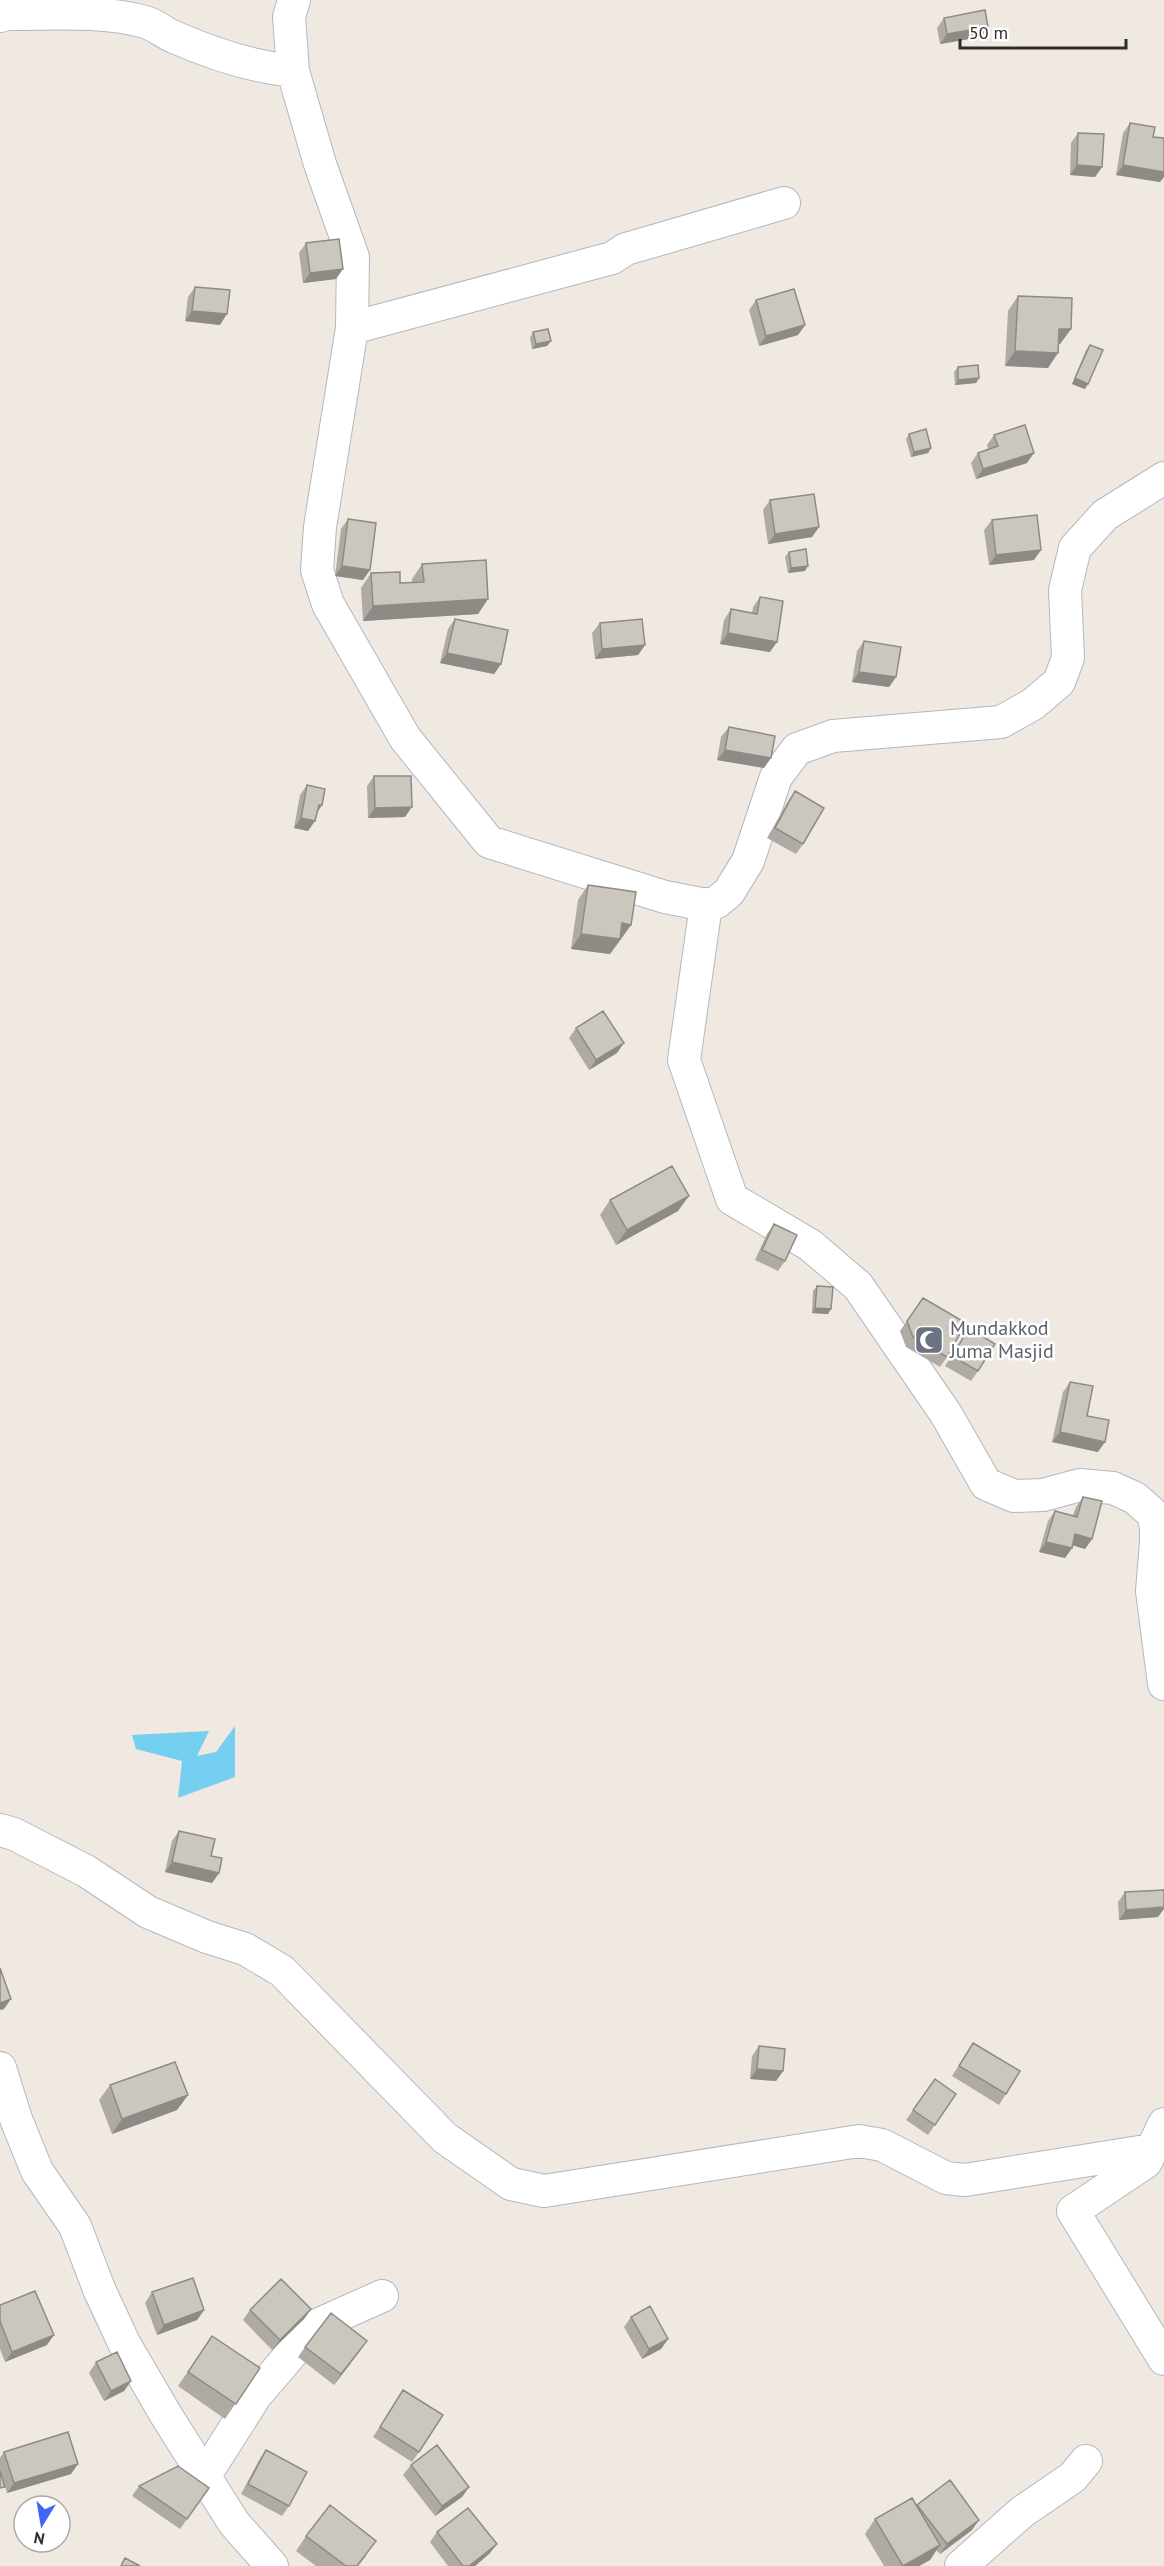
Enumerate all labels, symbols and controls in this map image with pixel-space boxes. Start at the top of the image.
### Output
scale bar [960,12,1126,50]
text: 50 m [969,21,1008,44]
place label: Mundakkod Juma Masjid [949,1315,1054,1364]
mosque icon: Mundakkod Juma Masjid [913,1324,945,1356]
north arrow [12,2494,72,2554]
text: N [32,2528,46,2550]

